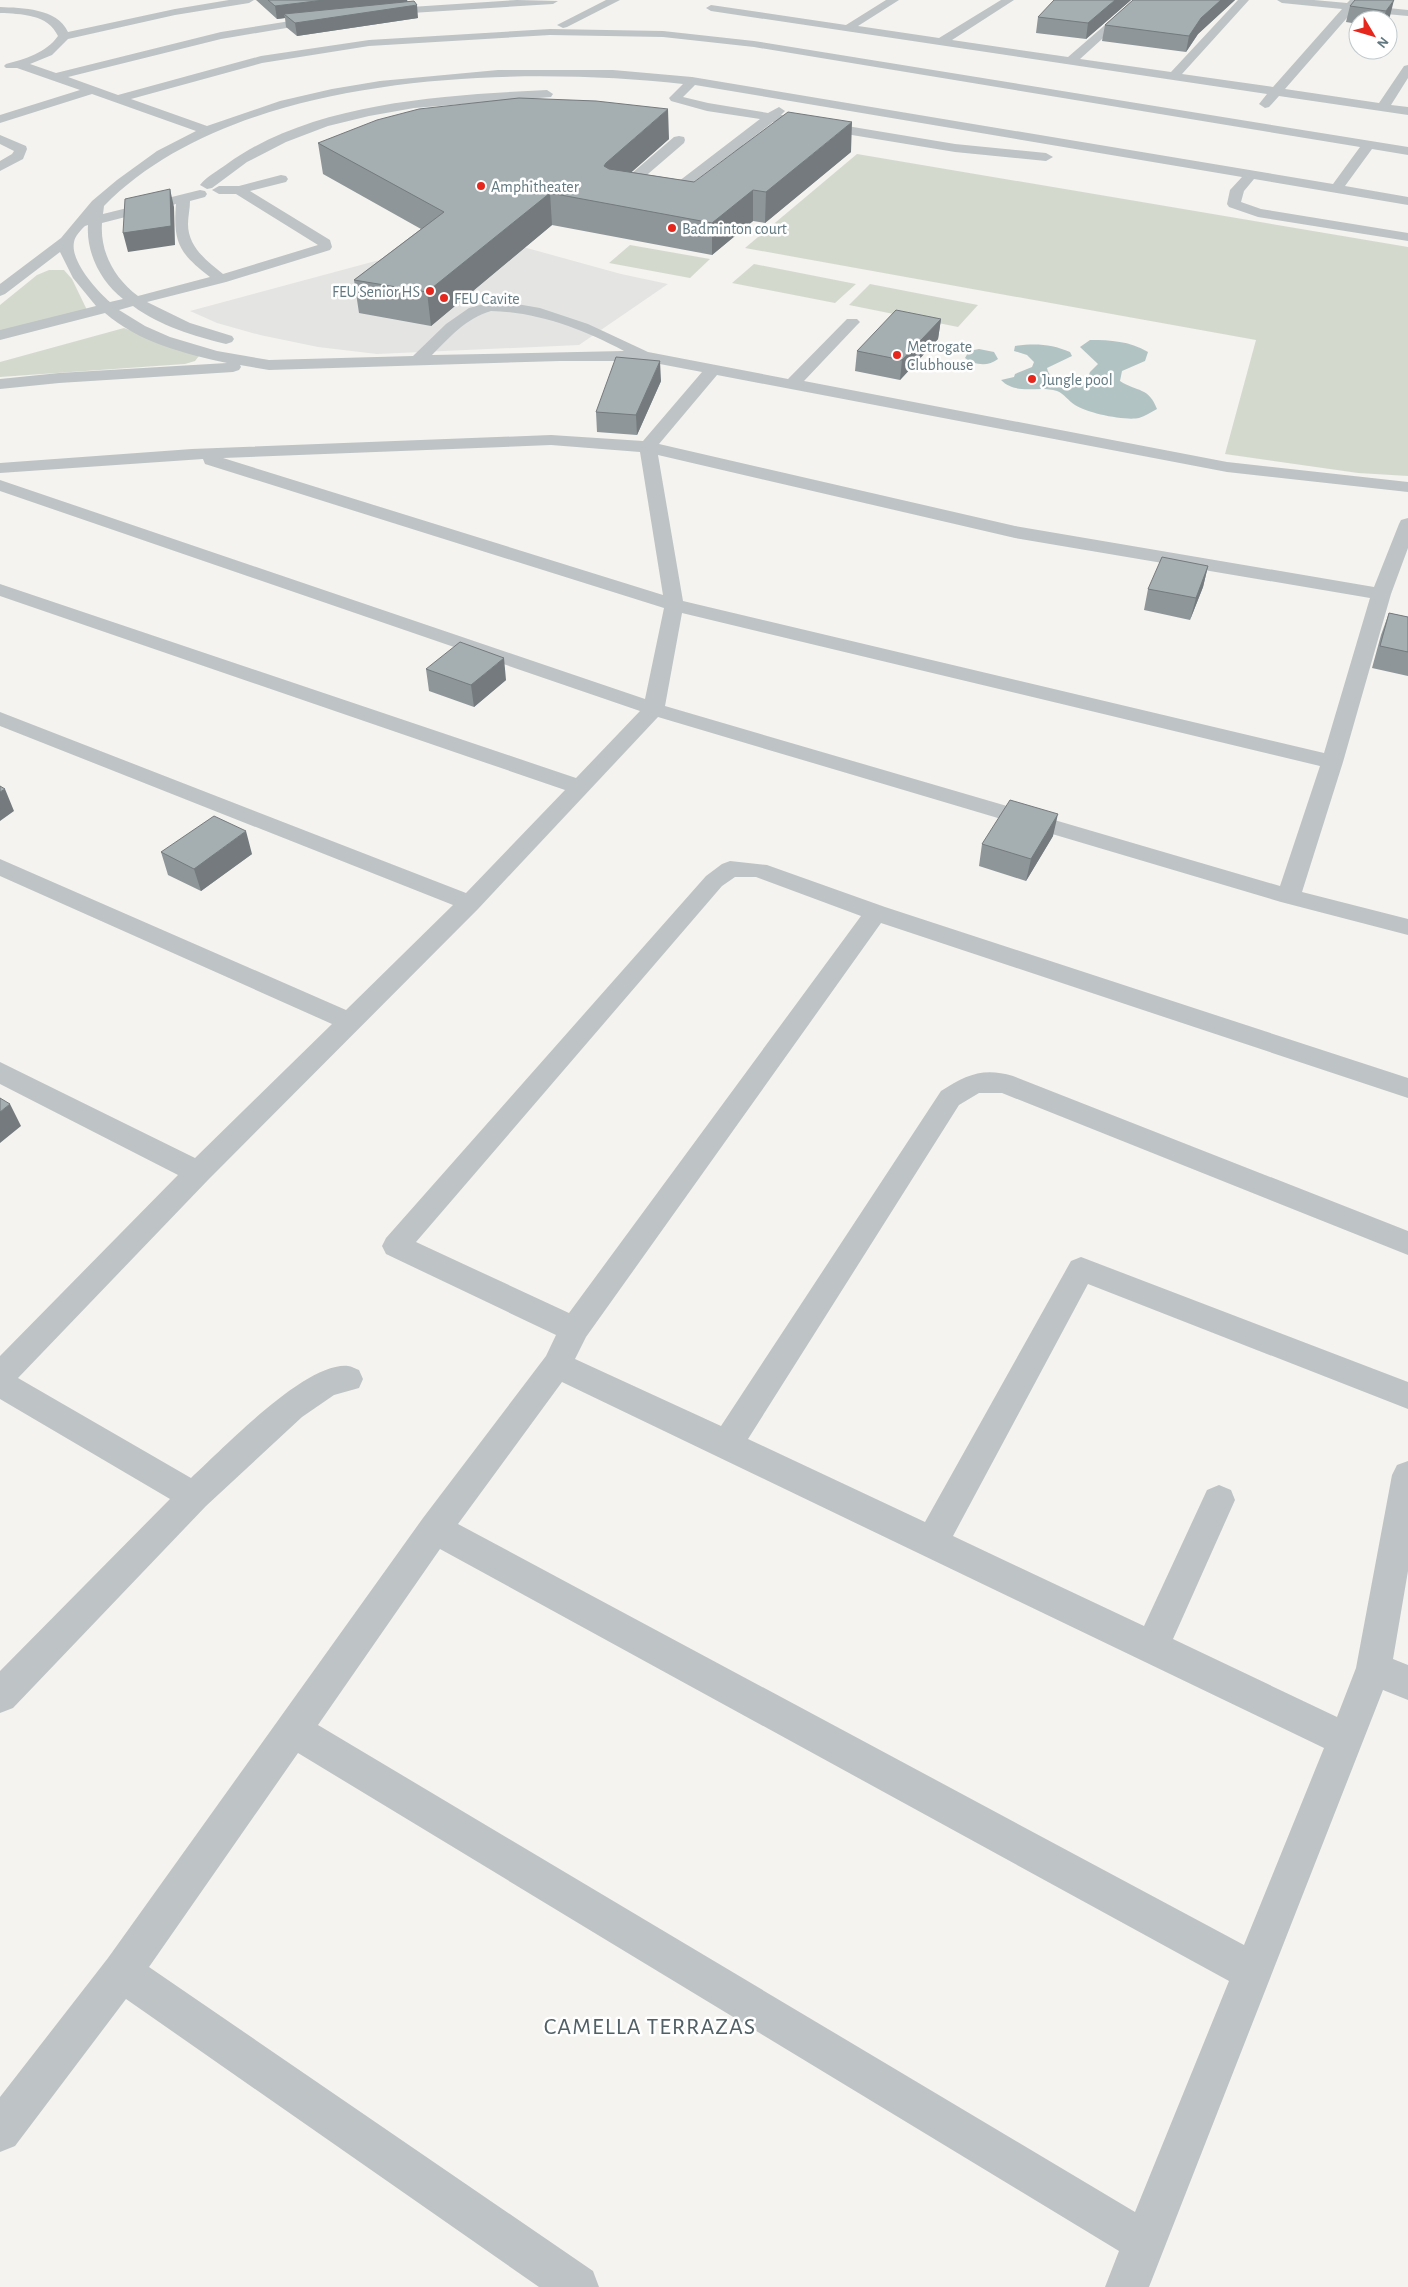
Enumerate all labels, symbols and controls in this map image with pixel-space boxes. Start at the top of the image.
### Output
north arrow [1348,10,1398,60]
text: N [1374,34,1391,51]
place label: Amphitheater [491,179,580,195]
marker: Amphitheater [475,180,487,192]
place label: Badminton court [682,221,787,237]
marker: Badminton court [666,222,678,234]
place label: FEU Senior HS [332,284,420,300]
marker: FEU Senior HS [424,285,436,297]
place label: FEU Cavite [454,291,520,307]
marker: FEU Cavite [438,292,450,304]
place label: Metrogate Clubhouse [907,339,973,373]
marker: Metrogate Clubhouse [891,349,903,361]
place label: Jungle pool [1042,372,1113,388]
marker: Jungle pool [1026,373,1038,385]
district label: CAMELLA TERRAZAS [544,2015,756,2039]

